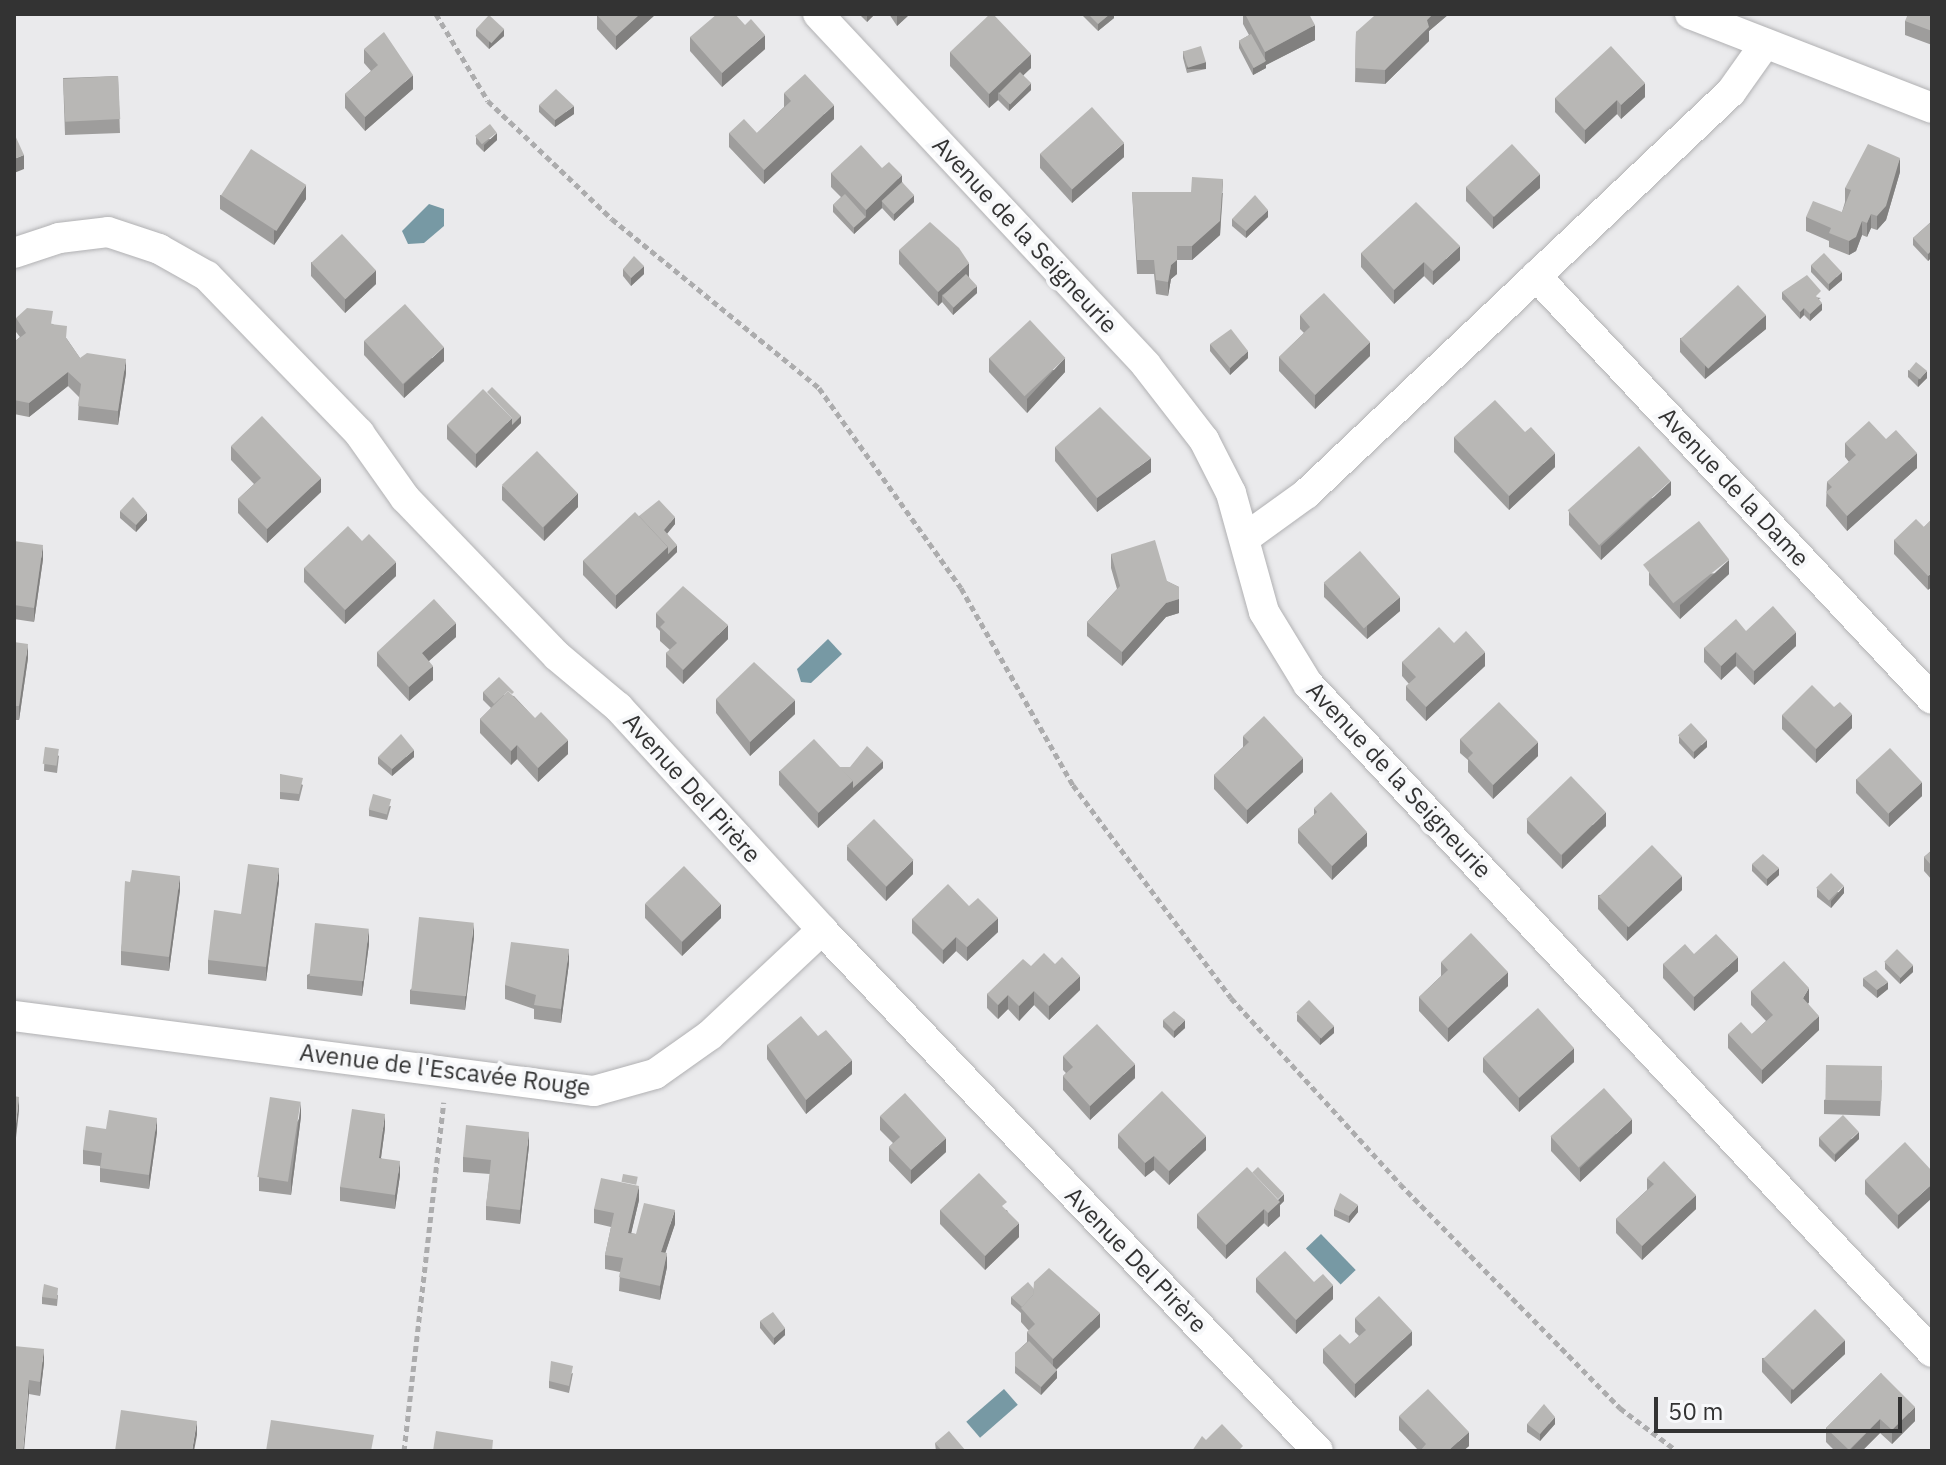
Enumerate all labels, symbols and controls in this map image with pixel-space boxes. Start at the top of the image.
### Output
street label: Avenue de la Seigneurie [927,131,1123,339]
street label: Avenue de la Dame [1653,402,1815,572]
street label: Avenue de la Seigneurie [1301,676,1497,884]
street label: Avenue Del Pirère [617,707,767,869]
street label: Avenue de l'Escavée Rouge [298,1038,592,1102]
street label: Avenue Del Pirère [1059,1181,1213,1339]
scale bar [1658,1381,1906,1431]
text: 50 m [1668,1395,1723,1427]

